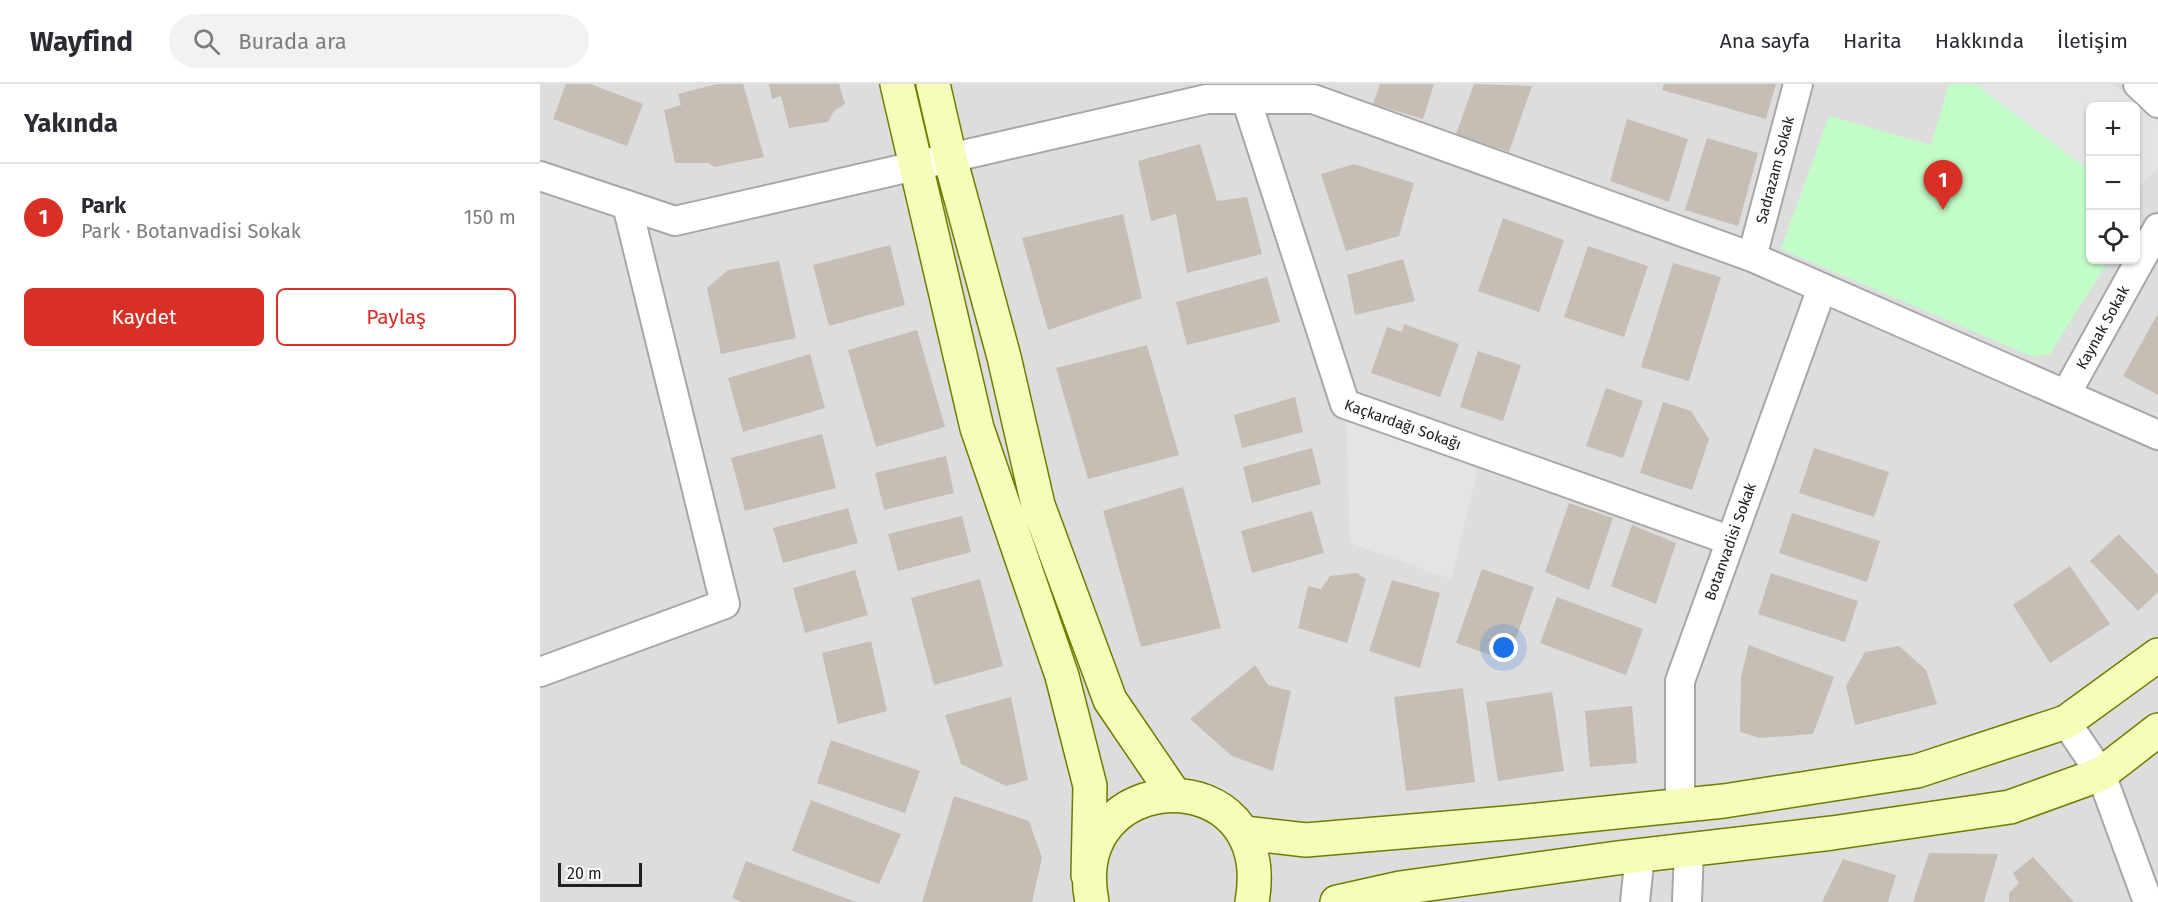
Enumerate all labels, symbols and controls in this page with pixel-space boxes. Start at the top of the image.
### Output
search box [169,14,589,68]
text: Wayfind [30,25,133,58]
icon: search [190,25,223,58]
text: Burada ara [238,28,347,55]
text: Ana sayfa [1720,28,1810,54]
text: Harita [1843,28,1902,54]
text: Hakkında [1935,28,2024,54]
text: İletişim [2057,28,2128,54]
map controls [2086,102,2140,264]
button: + [2086,102,2140,156]
text: Yakında [24,108,118,139]
street label: Sadrazam Sokak [1752,114,1798,226]
button: − [2086,156,2140,210]
pin: 1 [1924,160,1962,210]
text: Park [81,192,126,219]
text: 1 [39,205,48,229]
text: 150 m [464,205,516,229]
button: locate [2086,210,2140,264]
text: Park · Botanvadisi Sokak [81,219,301,243]
street label: Kaynak Sokak [2072,282,2133,373]
button: Kaydet [24,288,264,346]
button: Paylaş [276,288,516,346]
street label: Kaçkardağı Sokağı [1342,396,1464,453]
street label: Botanvadisi Sokak [1701,480,1760,603]
your location [1489,633,1518,662]
scale bar [558,860,642,888]
text: 20 m [567,864,602,883]

